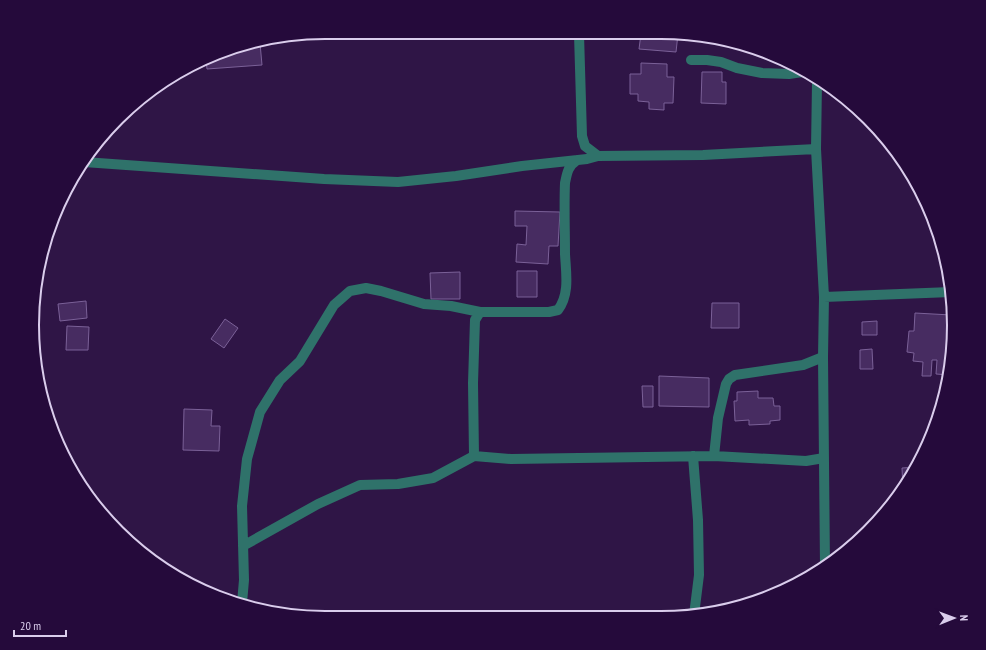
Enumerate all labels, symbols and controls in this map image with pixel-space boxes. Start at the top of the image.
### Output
north arrow [934,598,974,638]
scale bar [14,612,66,638]
text: N [957,615,971,621]
text: 20 m [20,618,41,633]

